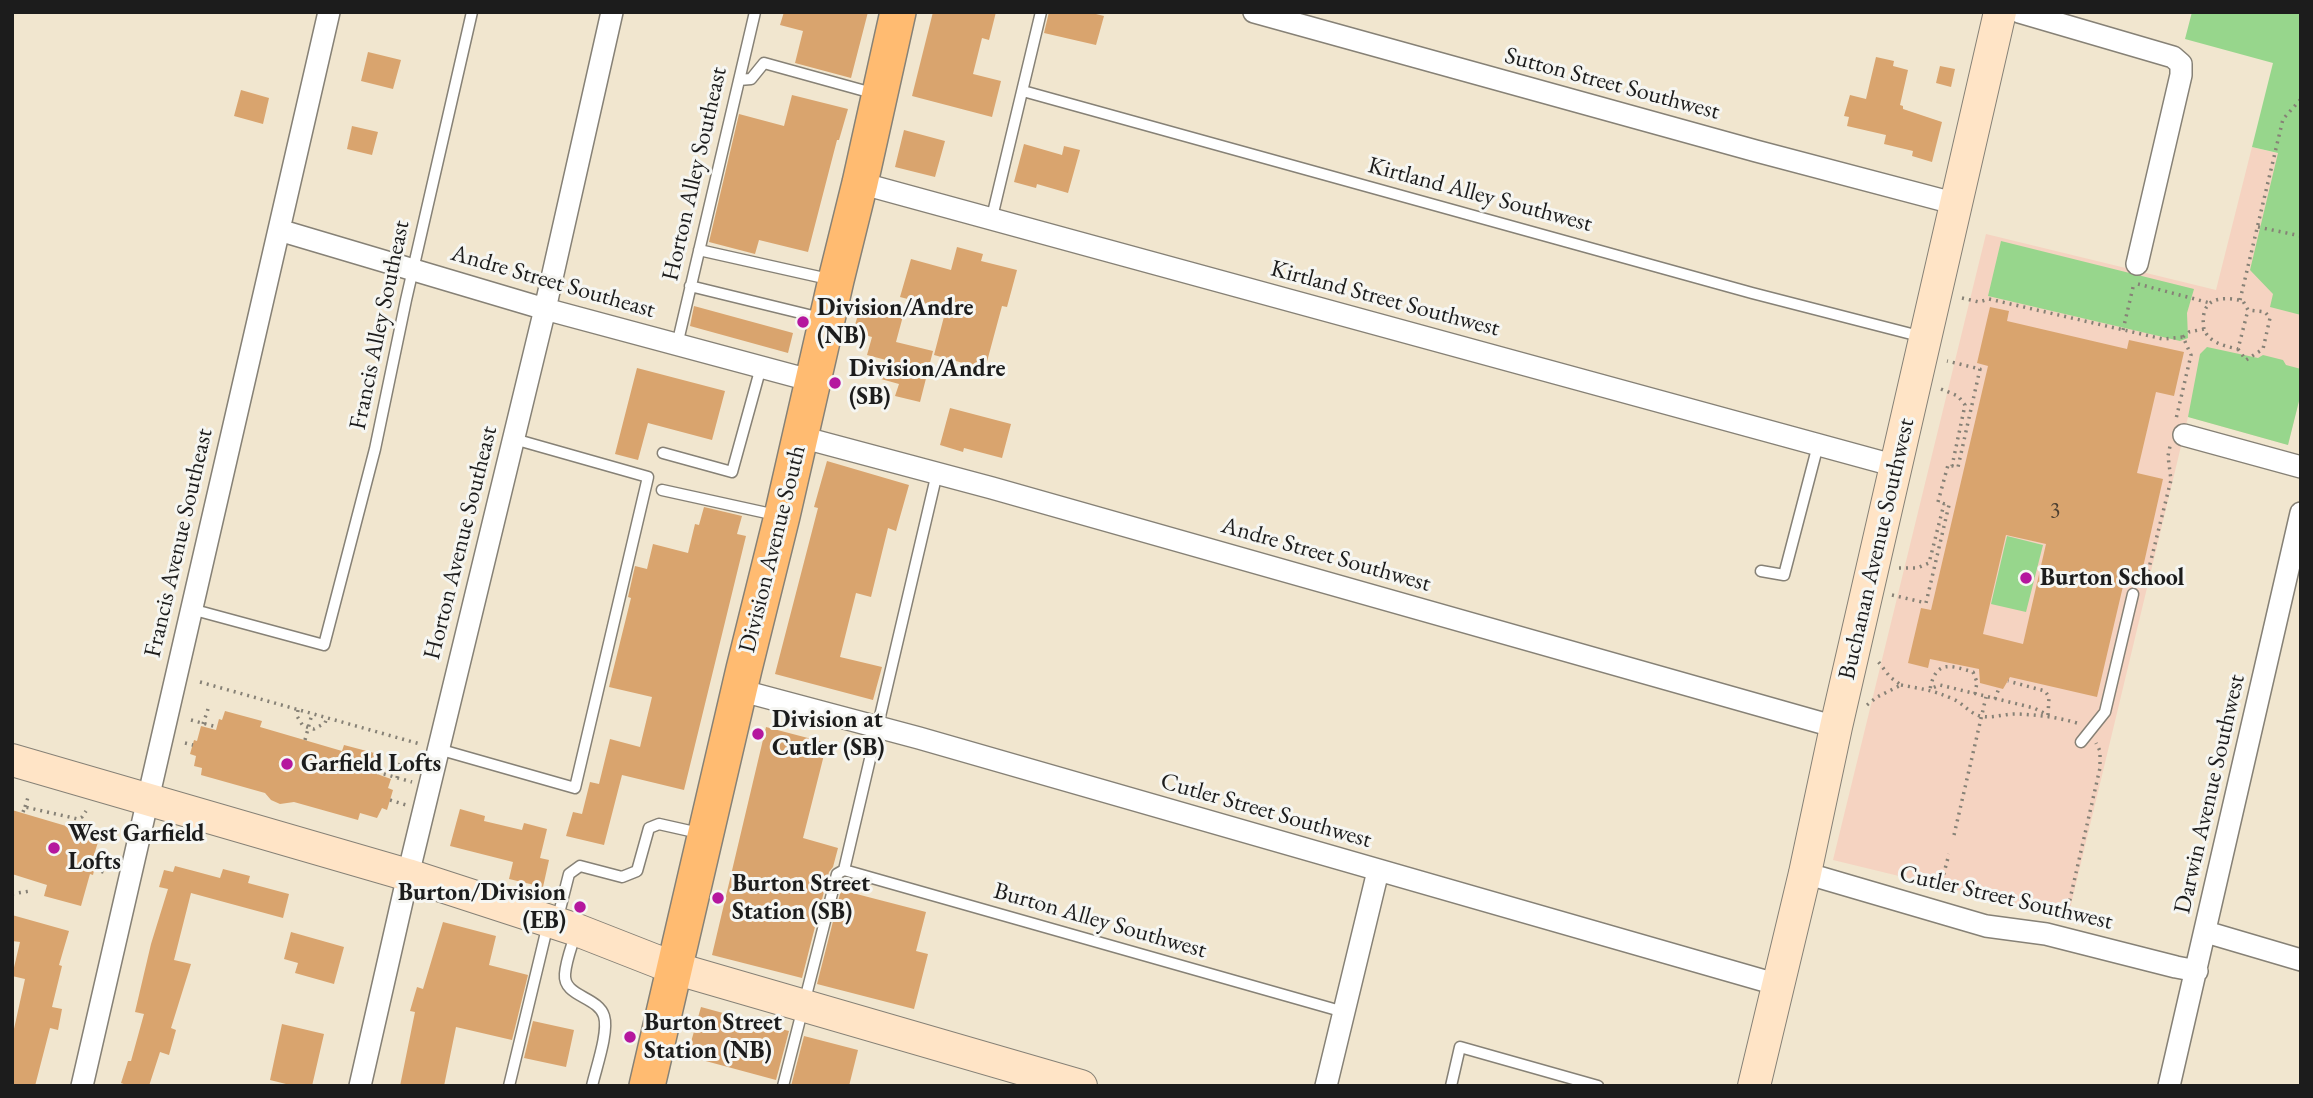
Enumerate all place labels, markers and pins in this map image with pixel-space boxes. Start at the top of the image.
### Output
place label: Division/Andre (NB) [817,294,973,350]
marker: Division/Andre (NB) [795,314,811,330]
place label: Division/Andre (SB) [849,355,1005,411]
marker: Division/Andre (SB) [827,375,843,391]
place label: Burton School [2040,564,2184,592]
marker: Burton School [2018,570,2034,586]
place label: Division at Cutler (SB) [772,706,884,762]
marker: Division at Cutler (SB) [750,726,766,742]
place label: Garfield Lofts [301,750,441,778]
marker: Garfield Lofts [279,756,295,772]
place label: West Garfield Lofts [68,820,205,876]
marker: West Garfield Lofts [46,840,62,856]
place label: Burton Street Station (SB) [732,870,870,926]
place label: Burton/Division (EB) [398,879,566,935]
marker: Burton Street Station (SB) [710,890,726,906]
marker: Burton/Division (EB) [572,899,588,915]
place label: Burton Street Station (NB) [644,1009,782,1065]
marker: Burton Street Station (NB) [622,1029,638,1045]

